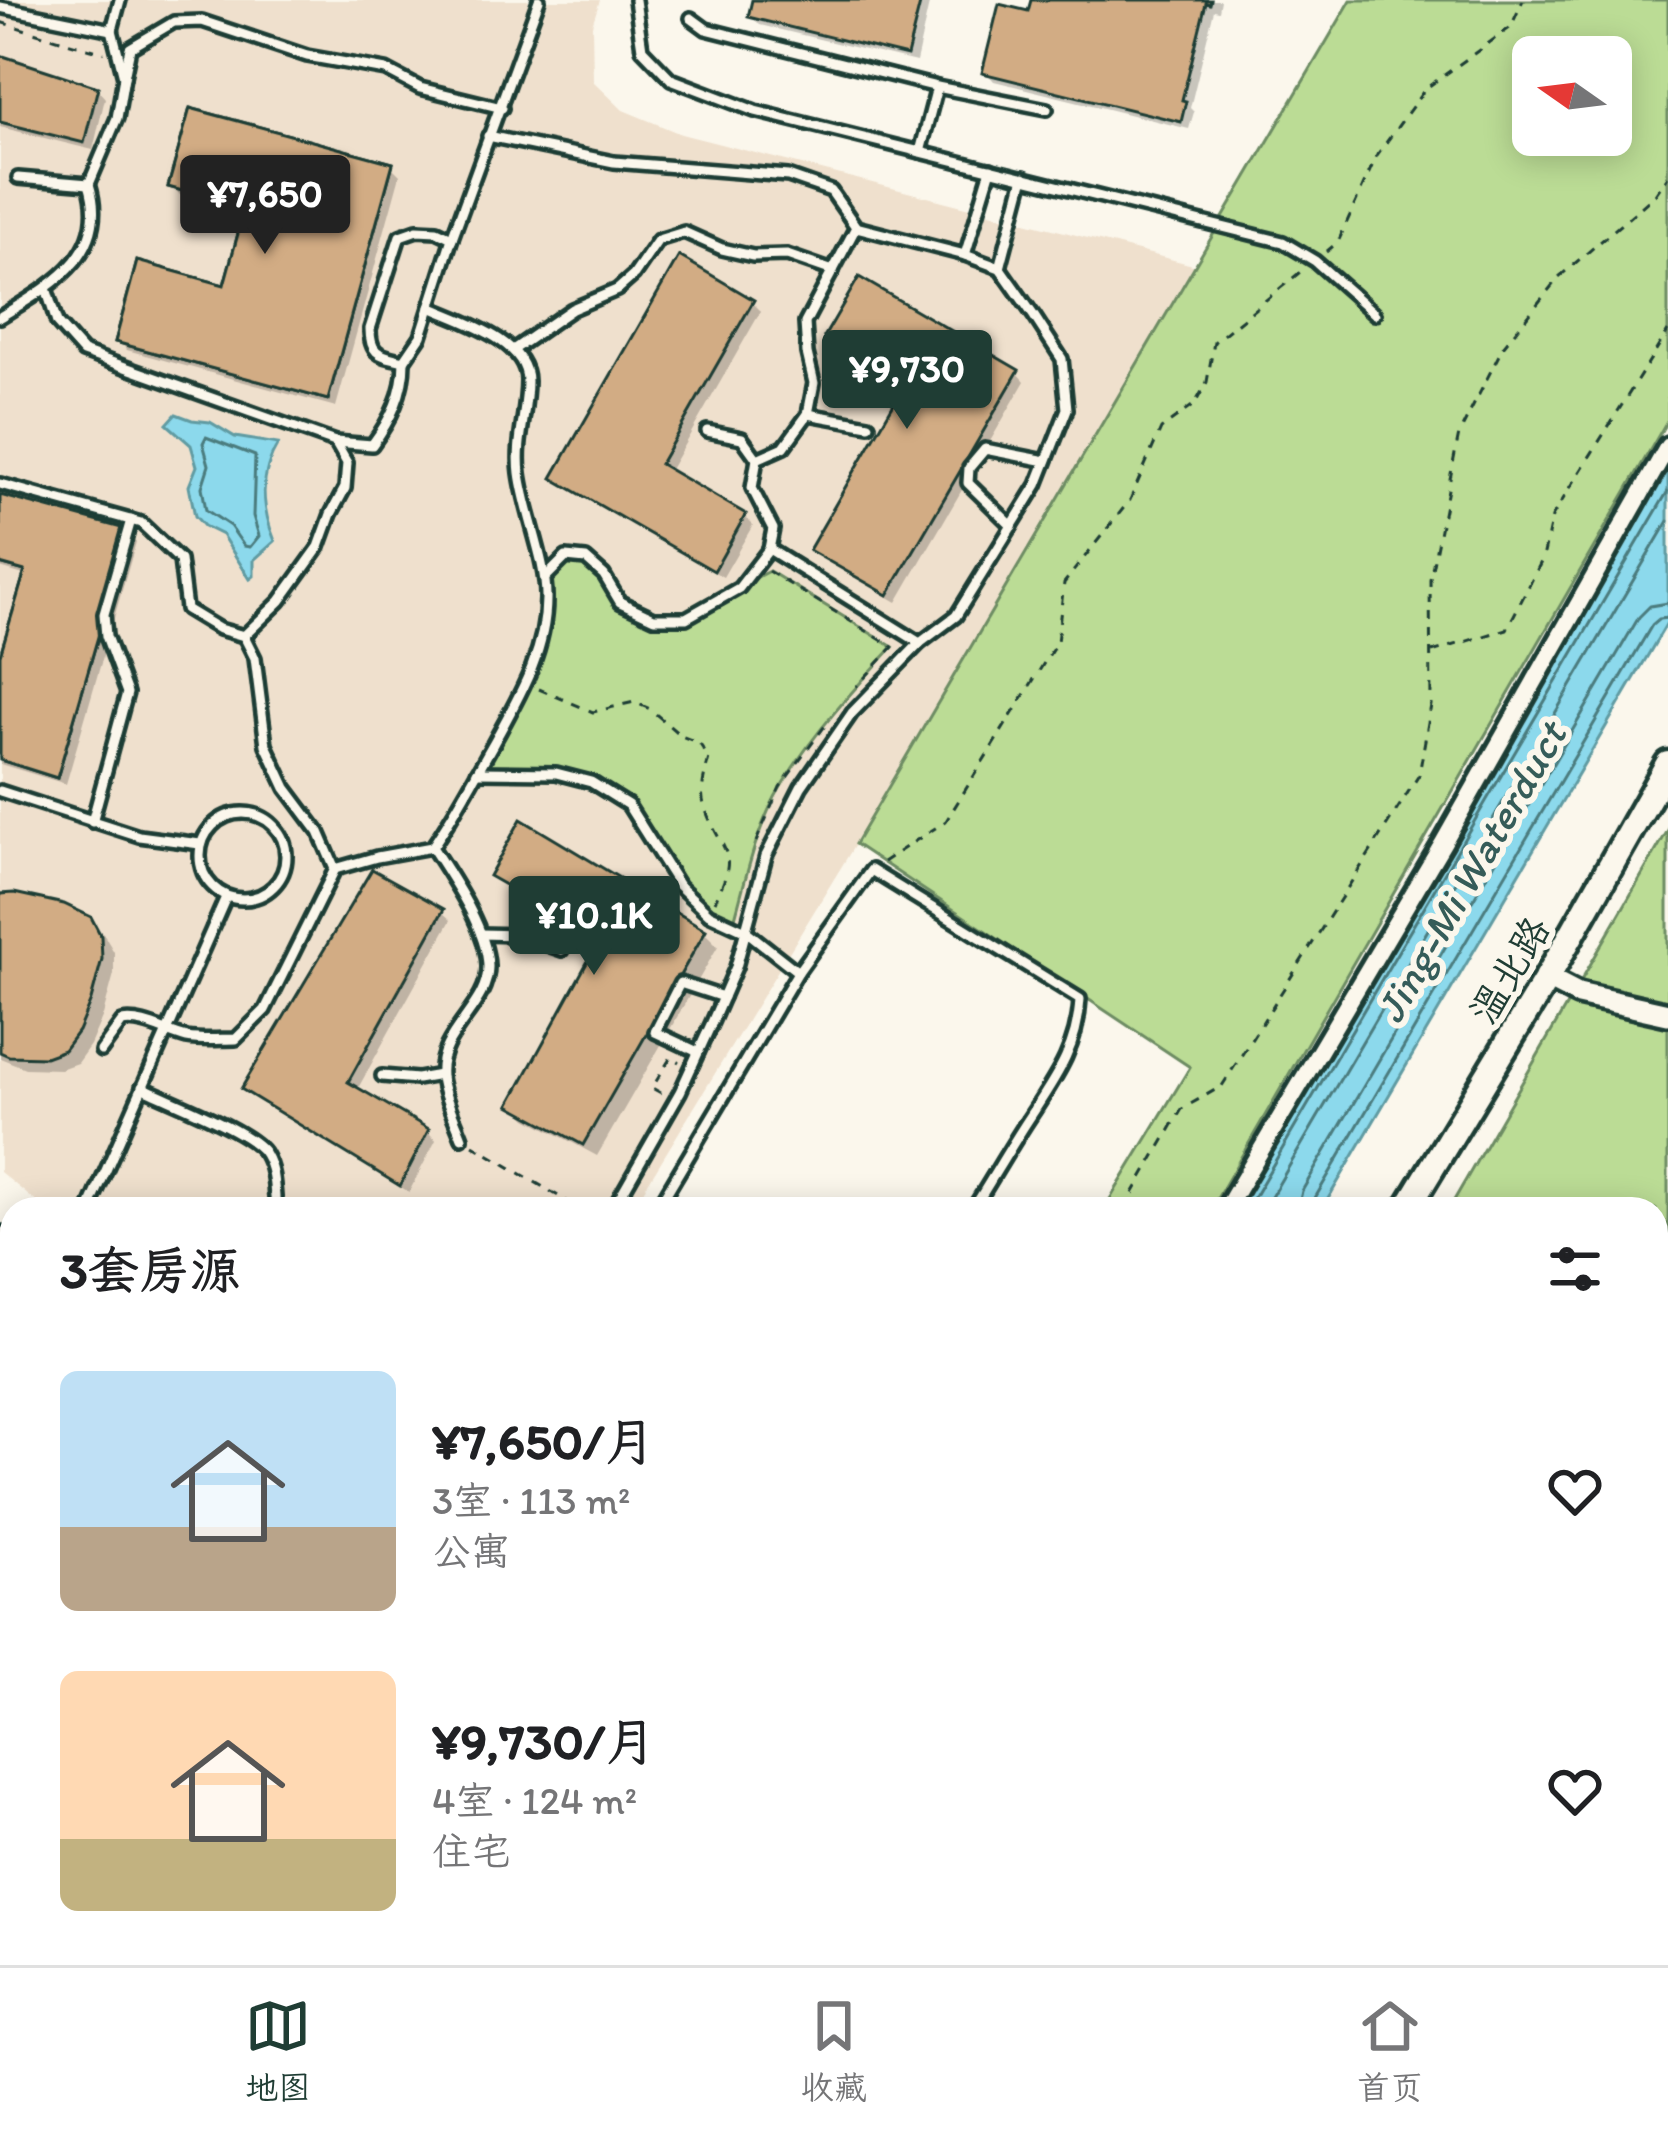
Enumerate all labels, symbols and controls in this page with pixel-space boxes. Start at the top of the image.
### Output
north arrow [1512,36,1632,156]
map controls [1512,36,1632,156]
pin: ¥7,650 [167,155,363,257]
text: ¥7,650 [207,170,323,217]
pin: ¥9,730 [809,330,1005,432]
text: ¥9,730 [849,345,965,392]
water label: Jing-Mi Waterduct [1364,709,1579,1031]
pin: ¥10.1K [496,876,692,978]
text: ¥10.1K [536,891,652,938]
street label: 温北路 [1459,908,1560,1033]
icon: filters [1542,1236,1608,1302]
text: 3套房源 [60,1240,241,1301]
text: ¥7,650/月 [432,1411,656,1472]
icon: home [156,1419,300,1563]
icon: heart [1542,1458,1608,1524]
text: 3室 · 113 m² [432,1477,630,1524]
text: 公寓 [432,1528,510,1575]
text: ¥9,730/月 [432,1711,656,1772]
icon: home [156,1719,300,1863]
icon: heart [1542,1758,1608,1824]
text: 4室 · 124 m² [432,1777,637,1824]
text: 住宅 [432,1828,510,1875]
tab: 地图 [245,1993,311,2108]
tab: 收藏 [801,1993,867,2108]
tab: 首页 [1357,1993,1423,2108]

